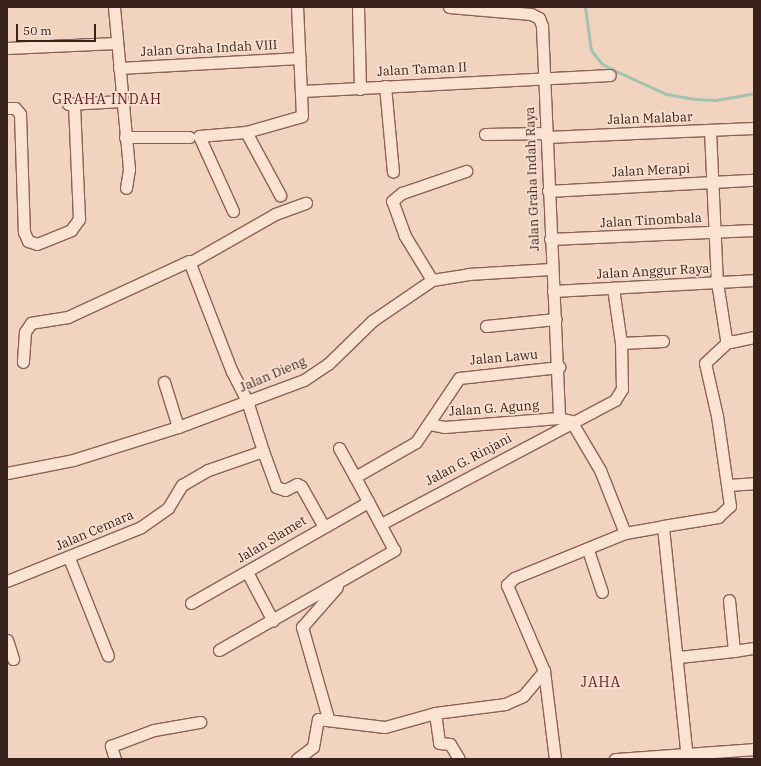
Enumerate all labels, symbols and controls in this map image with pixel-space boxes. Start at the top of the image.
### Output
scale bar [18,16,98,42]
text: 50 m [23,23,52,38]
street label: Jalan Graha Indah VIII [140,38,278,60]
street label: Jalan Taman II [377,60,467,80]
district label: GRAHA INDAH [52,91,162,107]
street label: Jalan Graha Indah Raya [523,107,543,251]
street label: Jalan Malabar [607,110,693,128]
street label: Jalan Merapi [611,161,691,181]
street label: Jalan Tinombala [600,211,702,231]
street label: Jalan Anggur Raya [596,261,710,283]
street label: Jalan Lawu [469,347,539,369]
street label: Jalan Dieng [237,354,309,396]
street label: Jalan G. Agung [449,398,539,420]
street label: Jalan G. Rinjani [423,431,515,489]
street label: Jalan Cemara [54,508,136,554]
street label: Jalan Slamet [235,513,309,567]
district label: JAHA [581,674,621,690]

